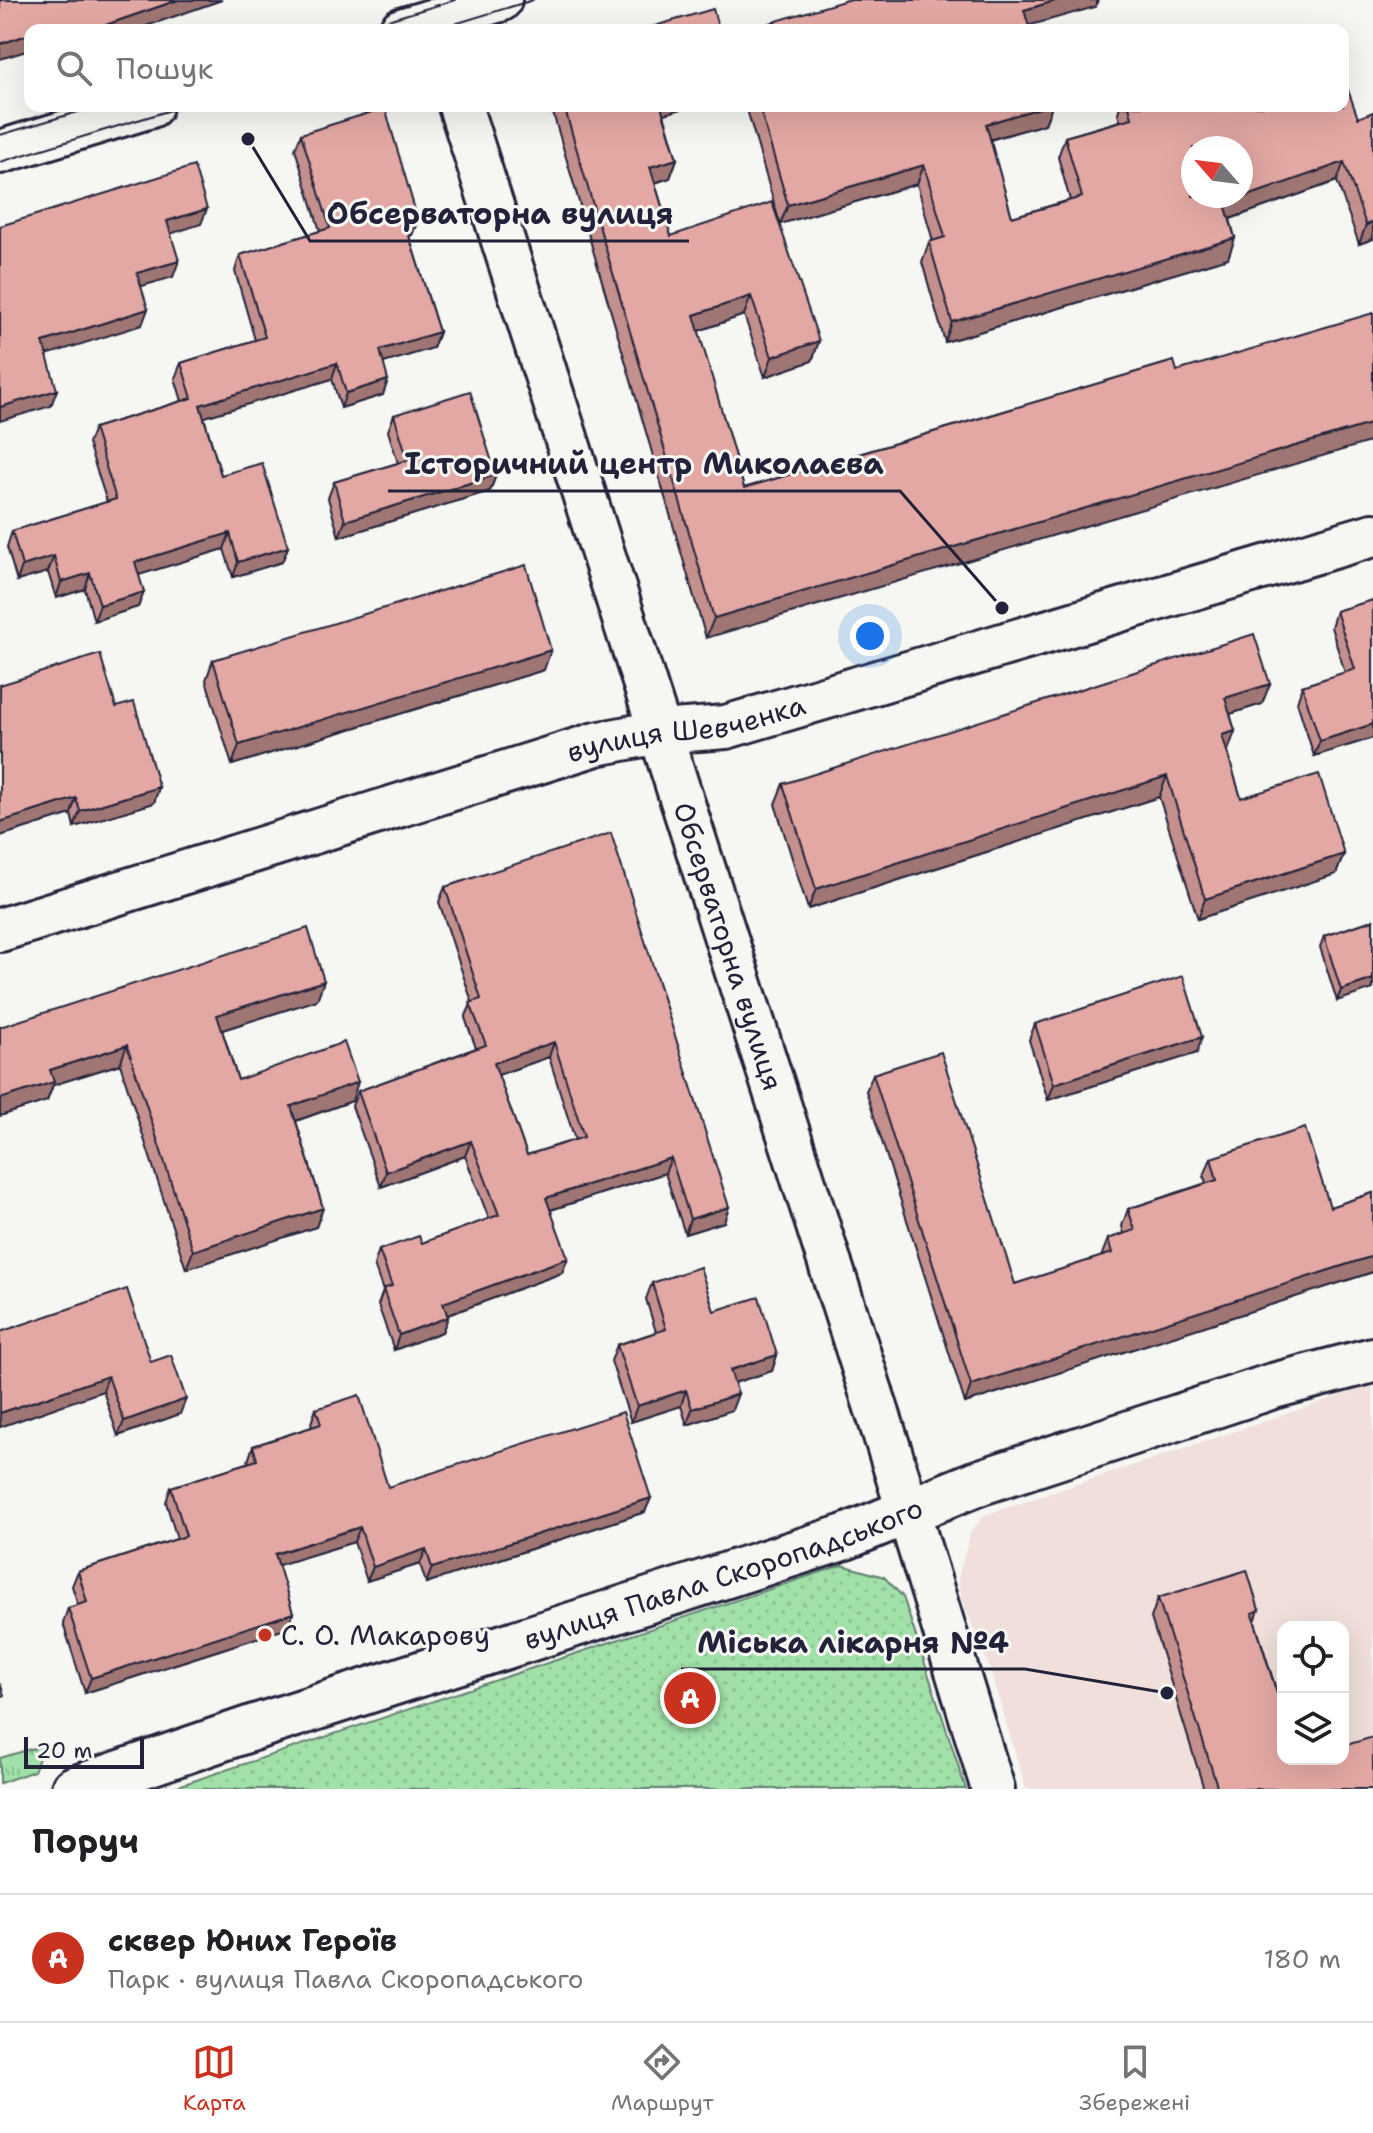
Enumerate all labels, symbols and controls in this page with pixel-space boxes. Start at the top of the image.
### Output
search box [24,24,1349,112]
icon: search [52,46,96,90]
text: Пошук [116,48,213,89]
north arrow [1181,136,1253,208]
callout: Обсерваторна вулиця [310,187,689,241]
text: Обсерваторна вулиця [326,193,674,234]
callout: Історичний центр Миколаєва [388,437,900,491]
text: Історичний центр Миколаєва [404,443,884,484]
your location [850,616,890,656]
street label: вулиця Шевченка [562,685,810,771]
street label: Обсерваторна вулиця [665,797,792,1095]
street label: вулиця Павла Скоропадського [519,1488,928,1658]
callout: Міська лікарня №4 [681,1615,1025,1669]
place label: С. О. Макарову [281,1616,490,1654]
map controls [1277,1621,1349,1765]
button: locate [1277,1621,1349,1693]
text: Міська лікарня №4 [697,1622,1009,1663]
marker: С. О. Макарову [256,1626,274,1644]
pin: A [664,1668,716,1728]
button: layers [1277,1693,1349,1765]
scale bar [24,1733,144,1769]
text: 20 m [36,1736,93,1765]
text: Поруч [32,1818,139,1864]
text: сквер Юних Героїв [108,1920,397,1961]
text: A [48,1941,68,1976]
text: 180 m [1263,1941,1341,1976]
text: Парк · вулиця Павла Скоропадського [108,1961,583,1996]
tab: Карта [183,2040,246,2117]
tab: Маршрут [611,2040,714,2117]
tab: Збережені [1079,2040,1190,2117]

